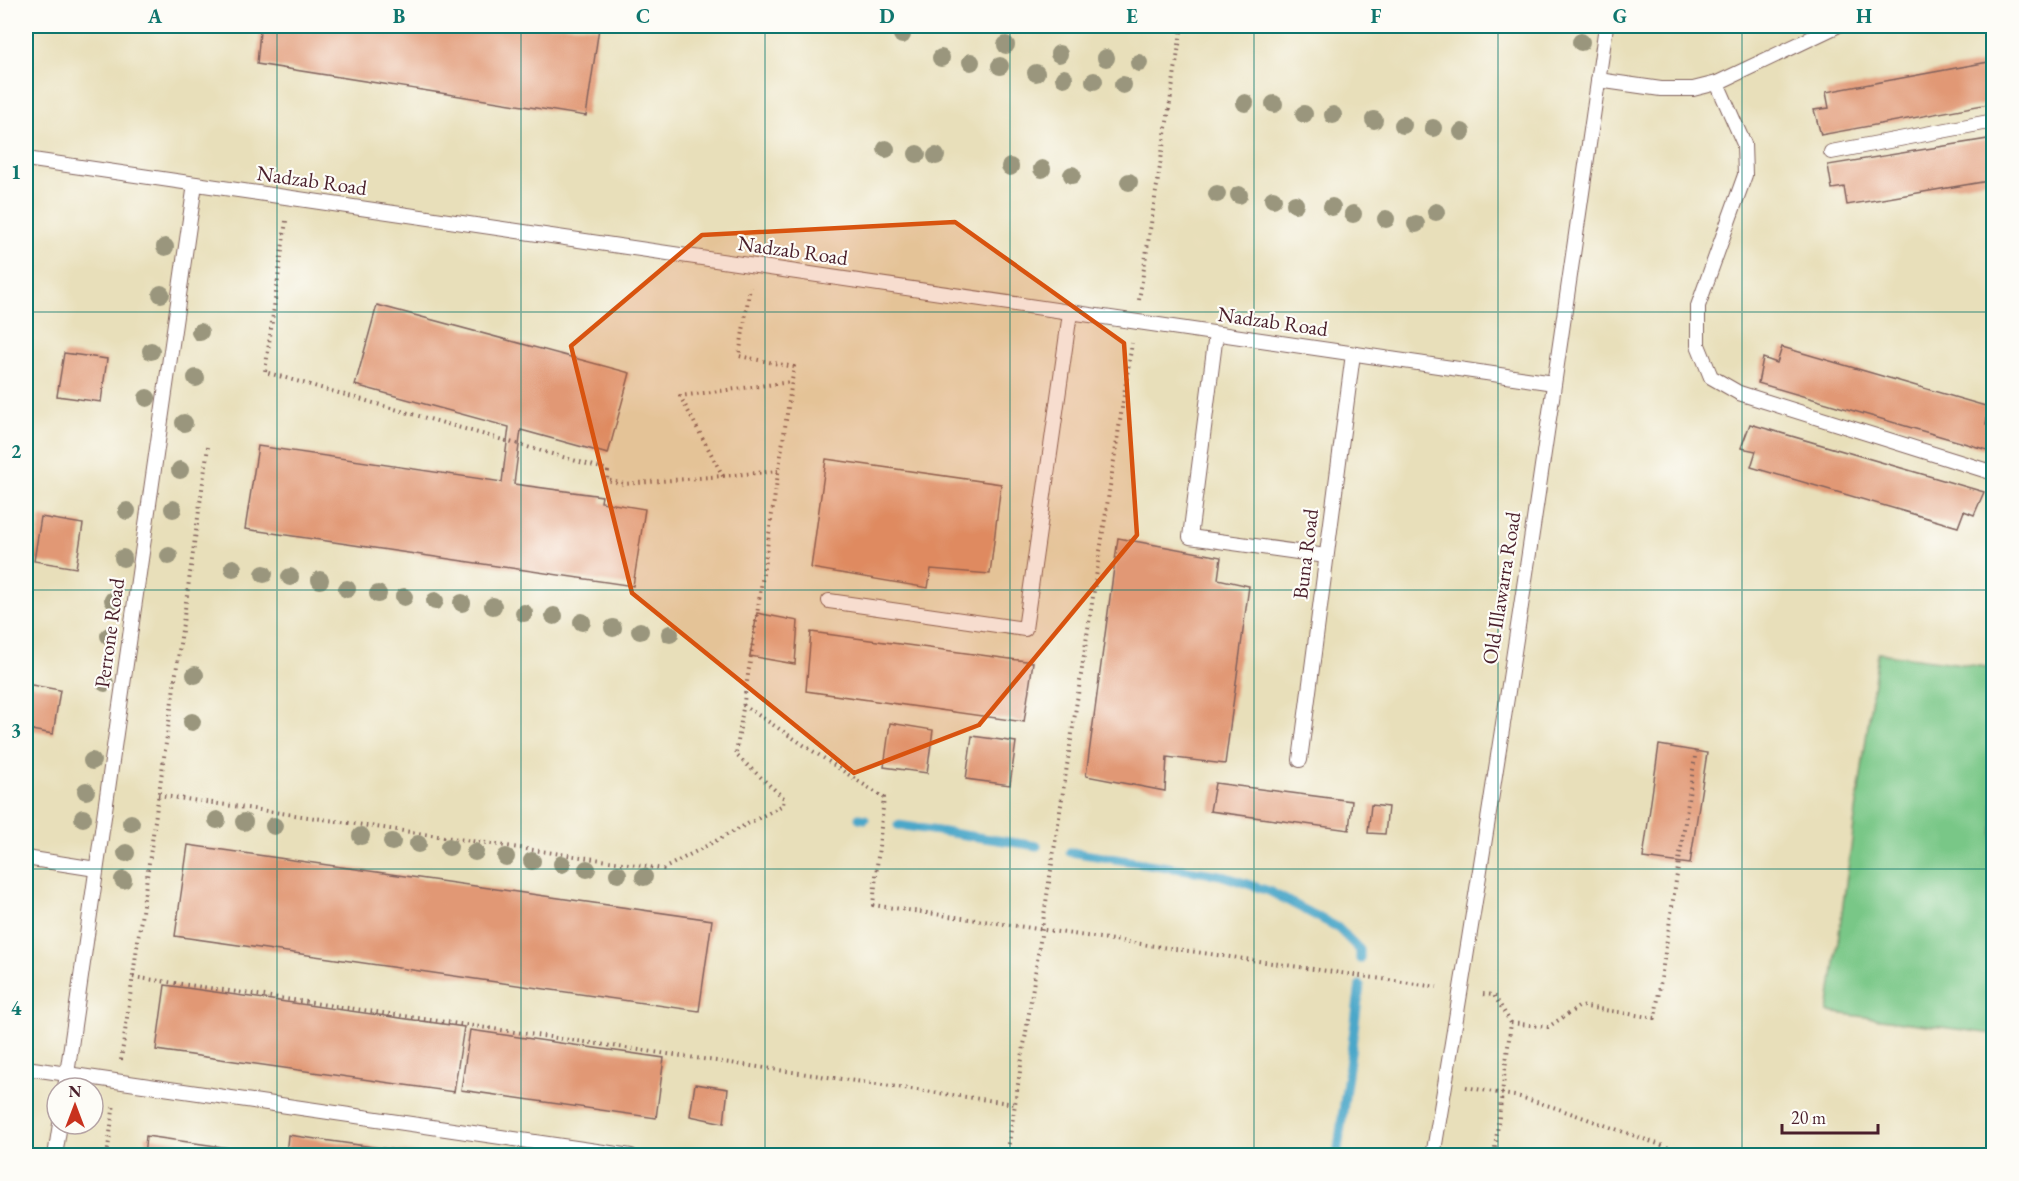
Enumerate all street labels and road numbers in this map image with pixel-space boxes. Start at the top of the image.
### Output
street label: Nadzab Road [255,159,369,201]
street label: Nadzab Road [736,229,850,271]
street label: Nadzab Road [1216,300,1330,342]
street label: Buna Road [1286,507,1324,601]
street label: Old Illawarra Road [1476,509,1526,666]
street label: Perrone Road [88,576,130,690]

